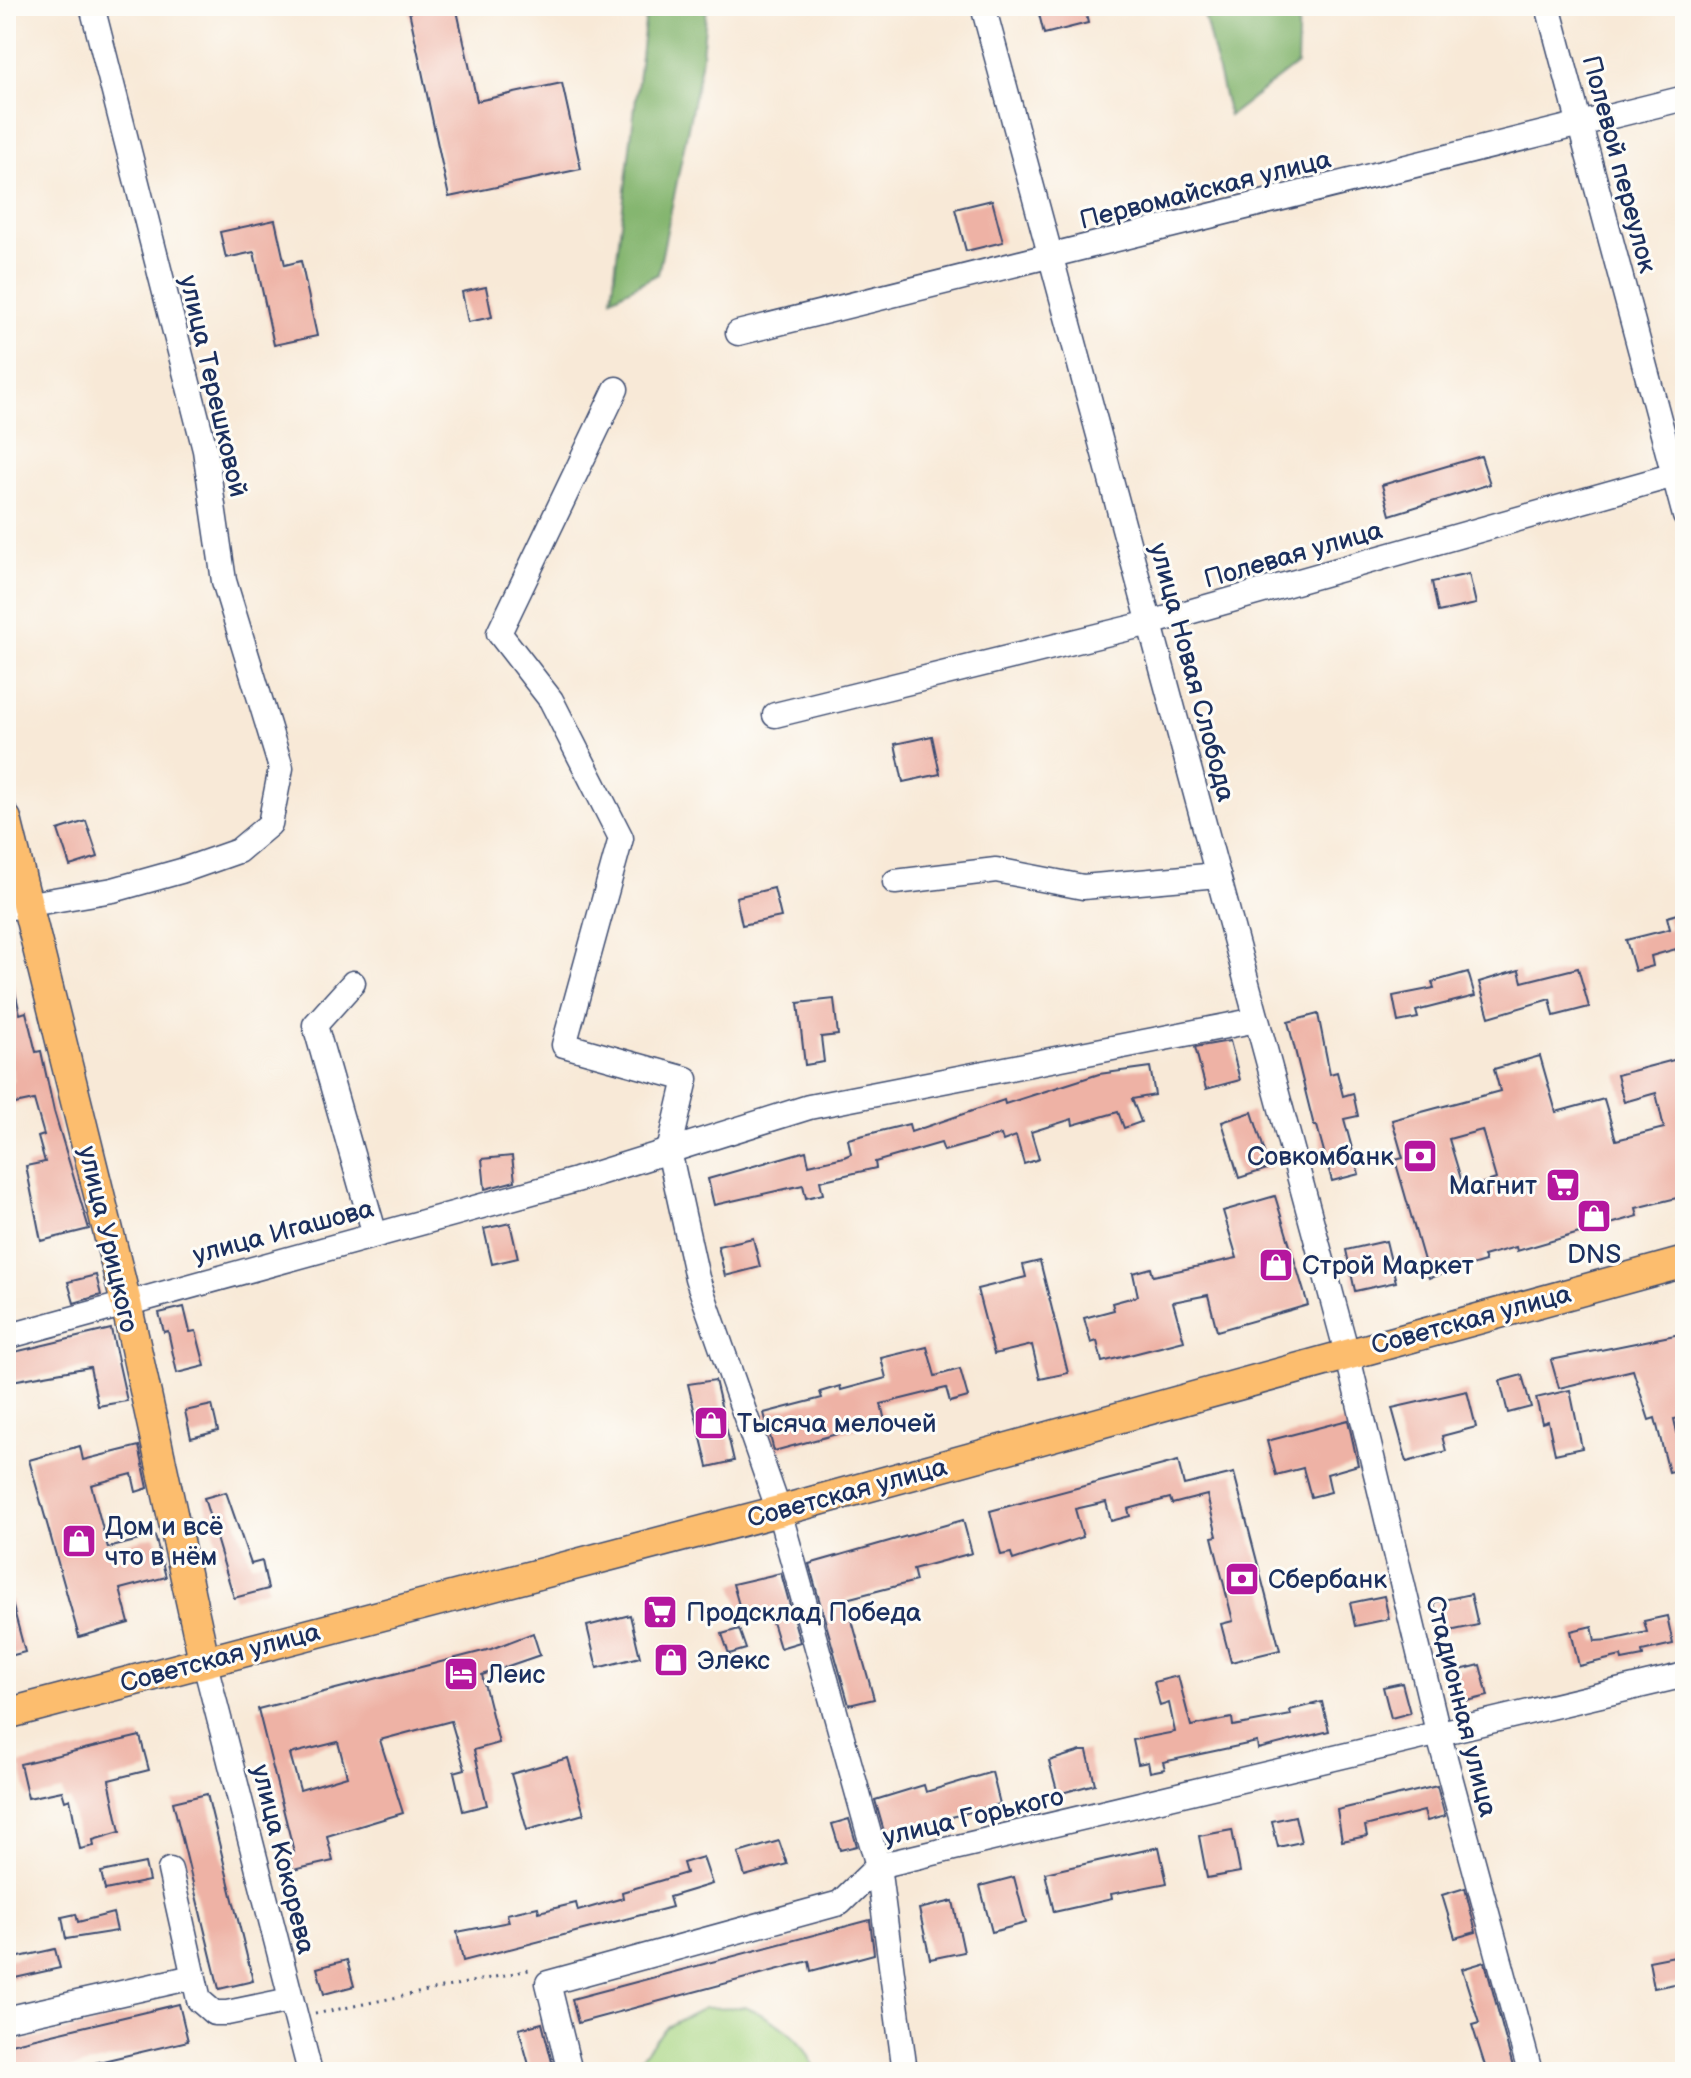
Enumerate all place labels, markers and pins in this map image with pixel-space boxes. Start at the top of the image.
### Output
bank icon: Совкомбанк [1401,1137,1439,1175]
place label: Совкомбанк [1247,1142,1394,1173]
supermarket icon: Магнит [1544,1166,1582,1204]
place label: Магнит [1448,1171,1537,1202]
shop icon: DNS [1575,1197,1613,1235]
place label: DNS [1567,1240,1621,1271]
shop icon: Строй Маркет [1257,1246,1295,1284]
place label: Строй Маркет [1302,1251,1474,1282]
shop icon: Тысяча мелочей [692,1404,730,1442]
place label: Тысяча мелочей [737,1409,937,1440]
place label: Дом и всё что в нём [105,1512,223,1573]
shop icon: Дом и всё что в нём [60,1522,98,1560]
bank icon: Сбербанк [1223,1560,1261,1598]
place label: Сбербанк [1268,1565,1387,1596]
supermarket icon: Продсклад Победа [641,1593,679,1631]
place label: Продсклад Победа [686,1598,921,1629]
shop icon: Элекс [652,1641,690,1679]
place label: Элекс [697,1646,770,1677]
hotel icon: Леис [442,1655,480,1693]
place label: Леис [486,1660,546,1691]

